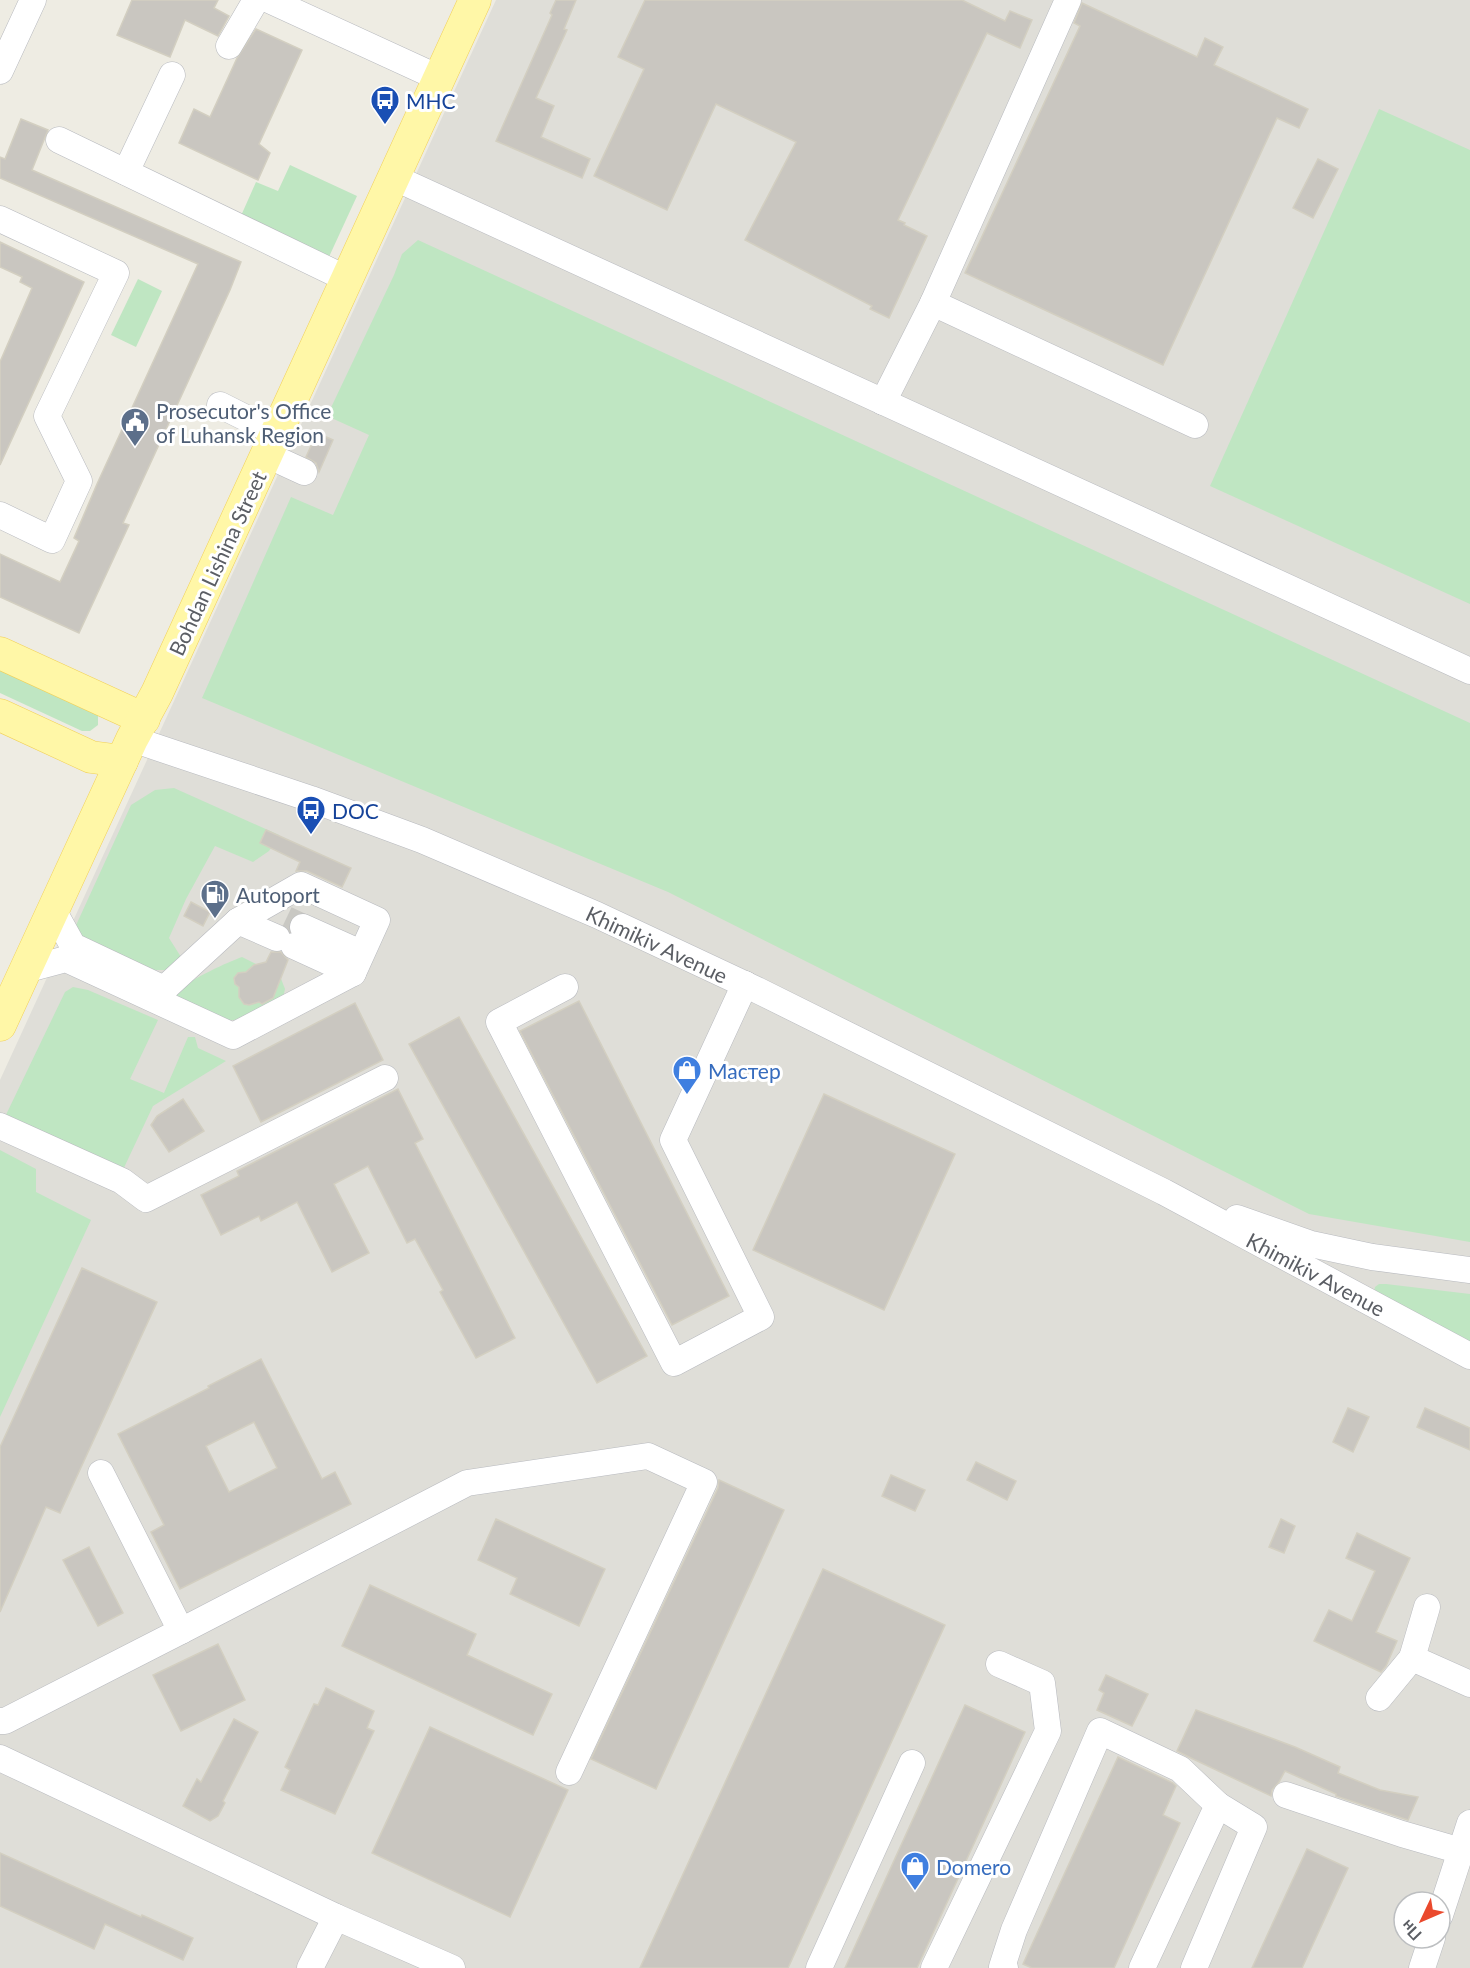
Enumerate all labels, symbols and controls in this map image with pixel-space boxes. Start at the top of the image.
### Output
bus stop icon: МНС [369,84,401,126]
place label: МНС [406,88,456,113]
place label: Prosecutor's Office of Luhansk Region [156,398,331,447]
public building icon: Prosecutor's Office of Luhansk Region [119,406,151,448]
street label: Bohdan Lishina Street [163,466,271,659]
bus stop icon: DOC [295,794,327,836]
place label: DOC [332,798,379,823]
fuel station icon: Autoport [199,878,231,920]
place label: Autoport [236,882,320,907]
street label: Khimikiv Avenue [582,900,732,988]
shop icon: Мастер [671,1054,703,1096]
place label: Мастер [708,1058,781,1083]
street label: Khimikiv Avenue [1242,1227,1390,1321]
shop icon: Domero [899,1850,931,1892]
place label: Domero [936,1854,1011,1879]
north arrow [1392,1890,1452,1950]
text: Пн [1397,1917,1425,1945]

